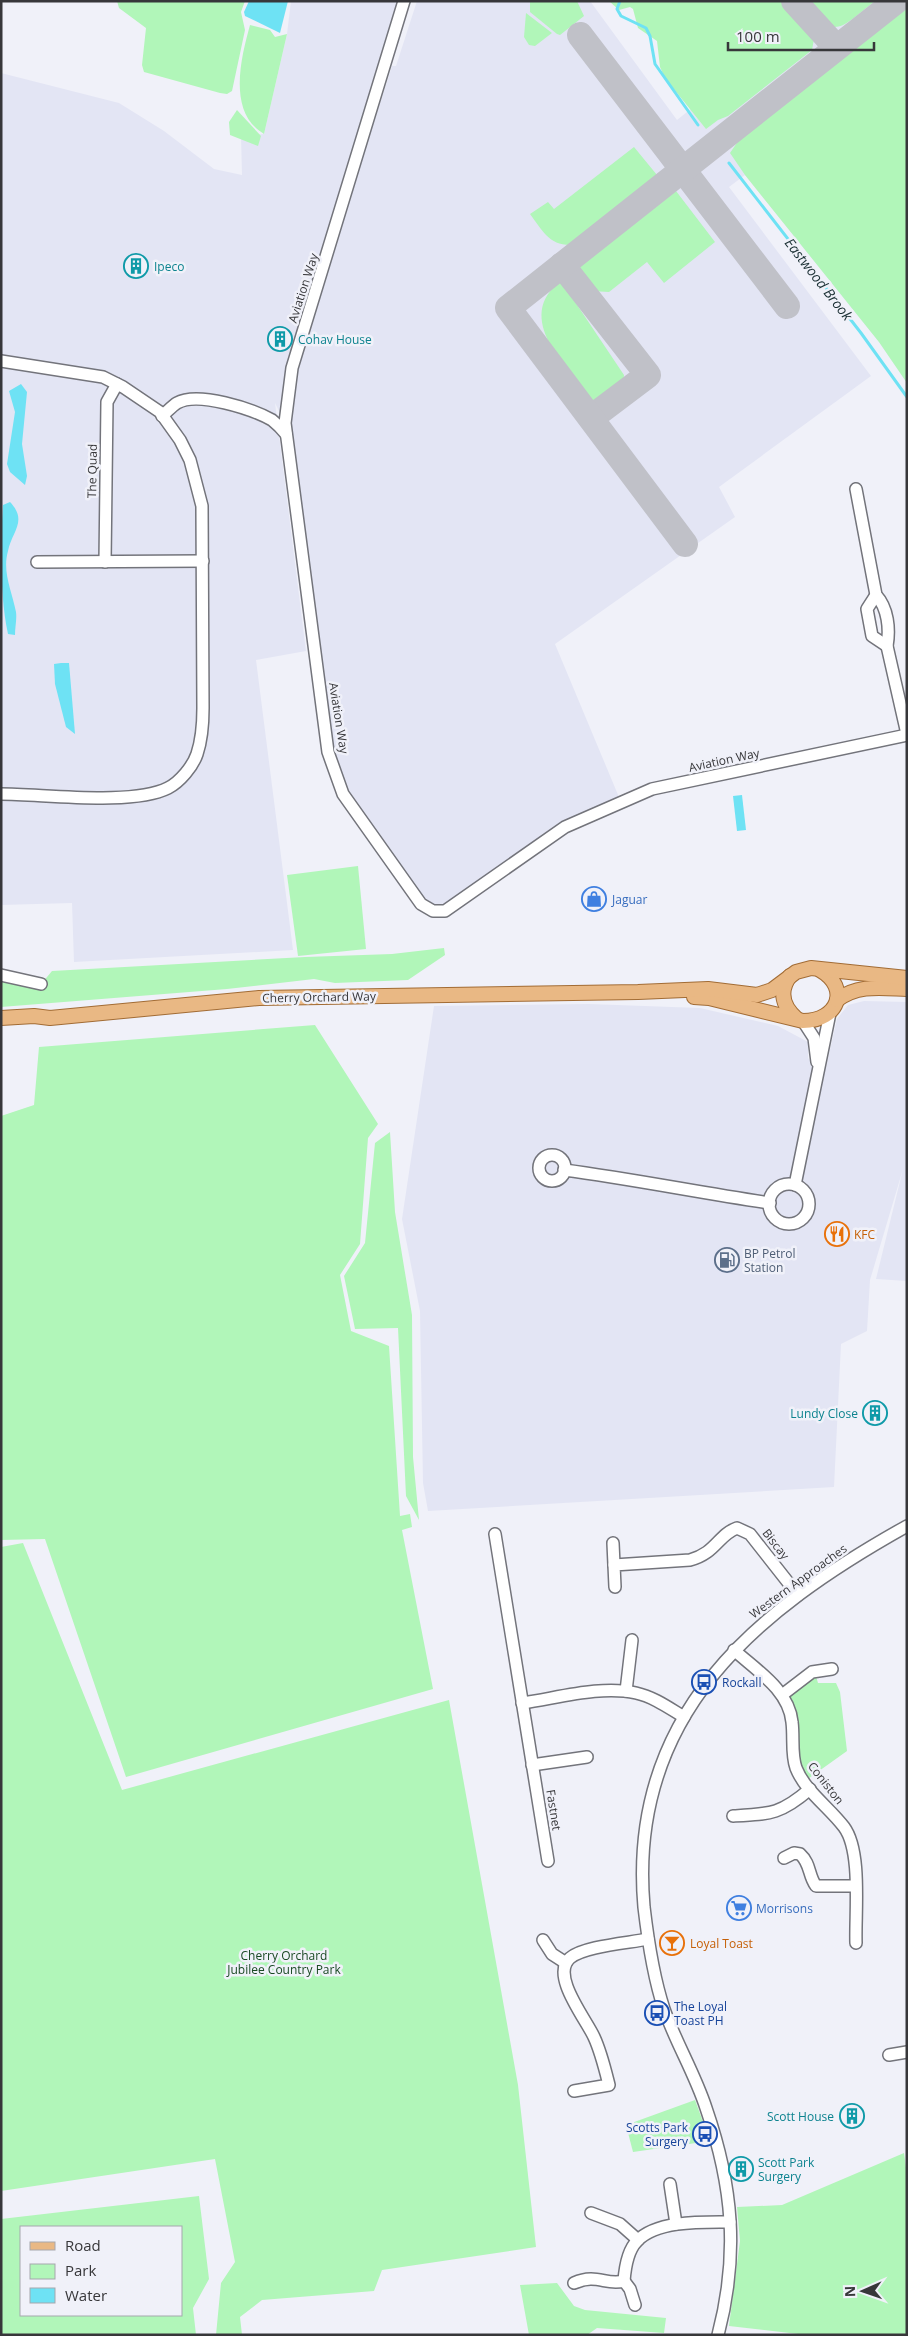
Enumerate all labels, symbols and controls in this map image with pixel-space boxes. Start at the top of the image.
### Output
scale bar [728,20,874,52]
text: 100 m [736,26,780,46]
water label: Eastwood Brook [781,234,858,325]
street label: Aviation Way [284,250,323,325]
building icon: Ipeco [123,253,149,279]
place label: Ipeco [154,258,184,275]
building icon: Cohav House [267,326,293,352]
place label: Cohav House [298,331,372,348]
street label: The Quad [83,444,101,498]
street label: Aviation Way [325,681,353,756]
street label: Aviation Way [687,744,762,776]
shop icon: Jaguar [581,886,607,912]
place label: Jaguar [611,891,647,908]
street label: Cherry Orchard Way [262,987,377,1006]
restaurant icon: KFC [824,1221,850,1247]
place label: KFC [854,1226,876,1243]
place label: BP Petrol Station [744,1245,795,1276]
fuel station icon: BP Petrol Station [714,1247,740,1273]
building icon: Lundy Close [862,1400,888,1426]
place label: Lundy Close [790,1405,858,1422]
street label: Biscay [759,1525,794,1564]
street label: Western Approaches [746,1540,850,1622]
bus stop icon: Rockall [691,1669,717,1695]
place label: Rockall [722,1674,761,1691]
street label: Coniston [804,1758,848,1808]
street label: Fastnet [542,1788,566,1832]
supermarket icon: Morrisons [726,1895,752,1921]
place label: Morrisons [756,1900,813,1917]
bar icon: Loyal Toast [659,1930,685,1956]
place label: Loyal Toast [690,1935,753,1952]
park label: Cherry Orchard Jubilee Country Park [226,1947,341,1978]
place label: The Loyal Toast PH [674,1998,727,2029]
bus stop icon: The Loyal Toast PH [644,2000,670,2026]
building icon: Scott House [839,2103,865,2129]
place label: Scott House [767,2108,834,2125]
place label: Scotts Park Surgery [626,2119,689,2150]
bus stop icon: Scotts Park Surgery [692,2121,718,2147]
place label: Scott Park Surgery [758,2154,815,2185]
building icon: Scott Park Surgery [728,2156,754,2182]
legend [20,2226,182,2316]
text: Road [65,2235,101,2255]
text: Park [65,2260,96,2280]
north arrow [838,2266,888,2316]
text: Water [65,2285,107,2305]
text: N [840,2285,859,2297]

